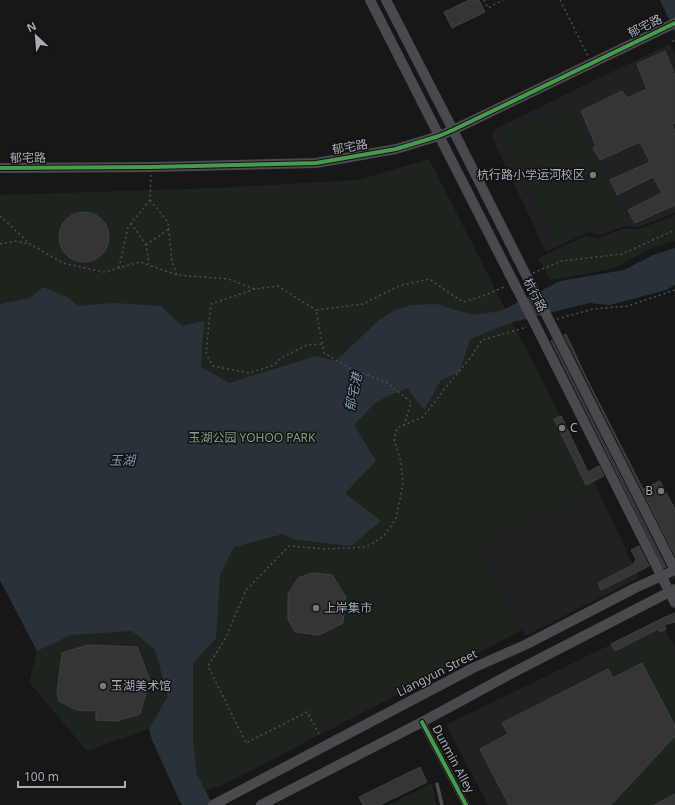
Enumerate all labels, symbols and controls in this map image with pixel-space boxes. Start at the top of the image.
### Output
street label: 郁宅路 [625,10,665,41]
north arrow [16,16,56,56]
text: N [24,18,39,35]
street label: 郁宅路 [331,135,369,158]
street label: 郁宅路 [10,149,46,166]
place label: 杭行路小学运河校区 [477,166,585,183]
marker: 杭行路小学运河校区 [588,170,598,180]
street label: 杭行路 [520,275,551,315]
water label: 郁宅港 [340,369,366,413]
place label: C [570,419,578,436]
marker: C [557,423,567,433]
park label: 玉湖公园 YOHOO PARK [188,429,316,446]
water label: 玉湖 [109,451,137,469]
place label: B [645,482,653,499]
marker: B [656,486,666,496]
place label: 上岸集市 [324,599,372,616]
marker: 上岸集市 [311,603,321,613]
street label: Liangyun Street [393,645,481,700]
place label: 玉湖美术馆 [111,677,171,694]
marker: 玉湖美术馆 [98,681,108,691]
street label: Dunmin Alley [428,722,479,797]
scale bar [18,763,125,789]
text: 100 m [24,768,59,785]

